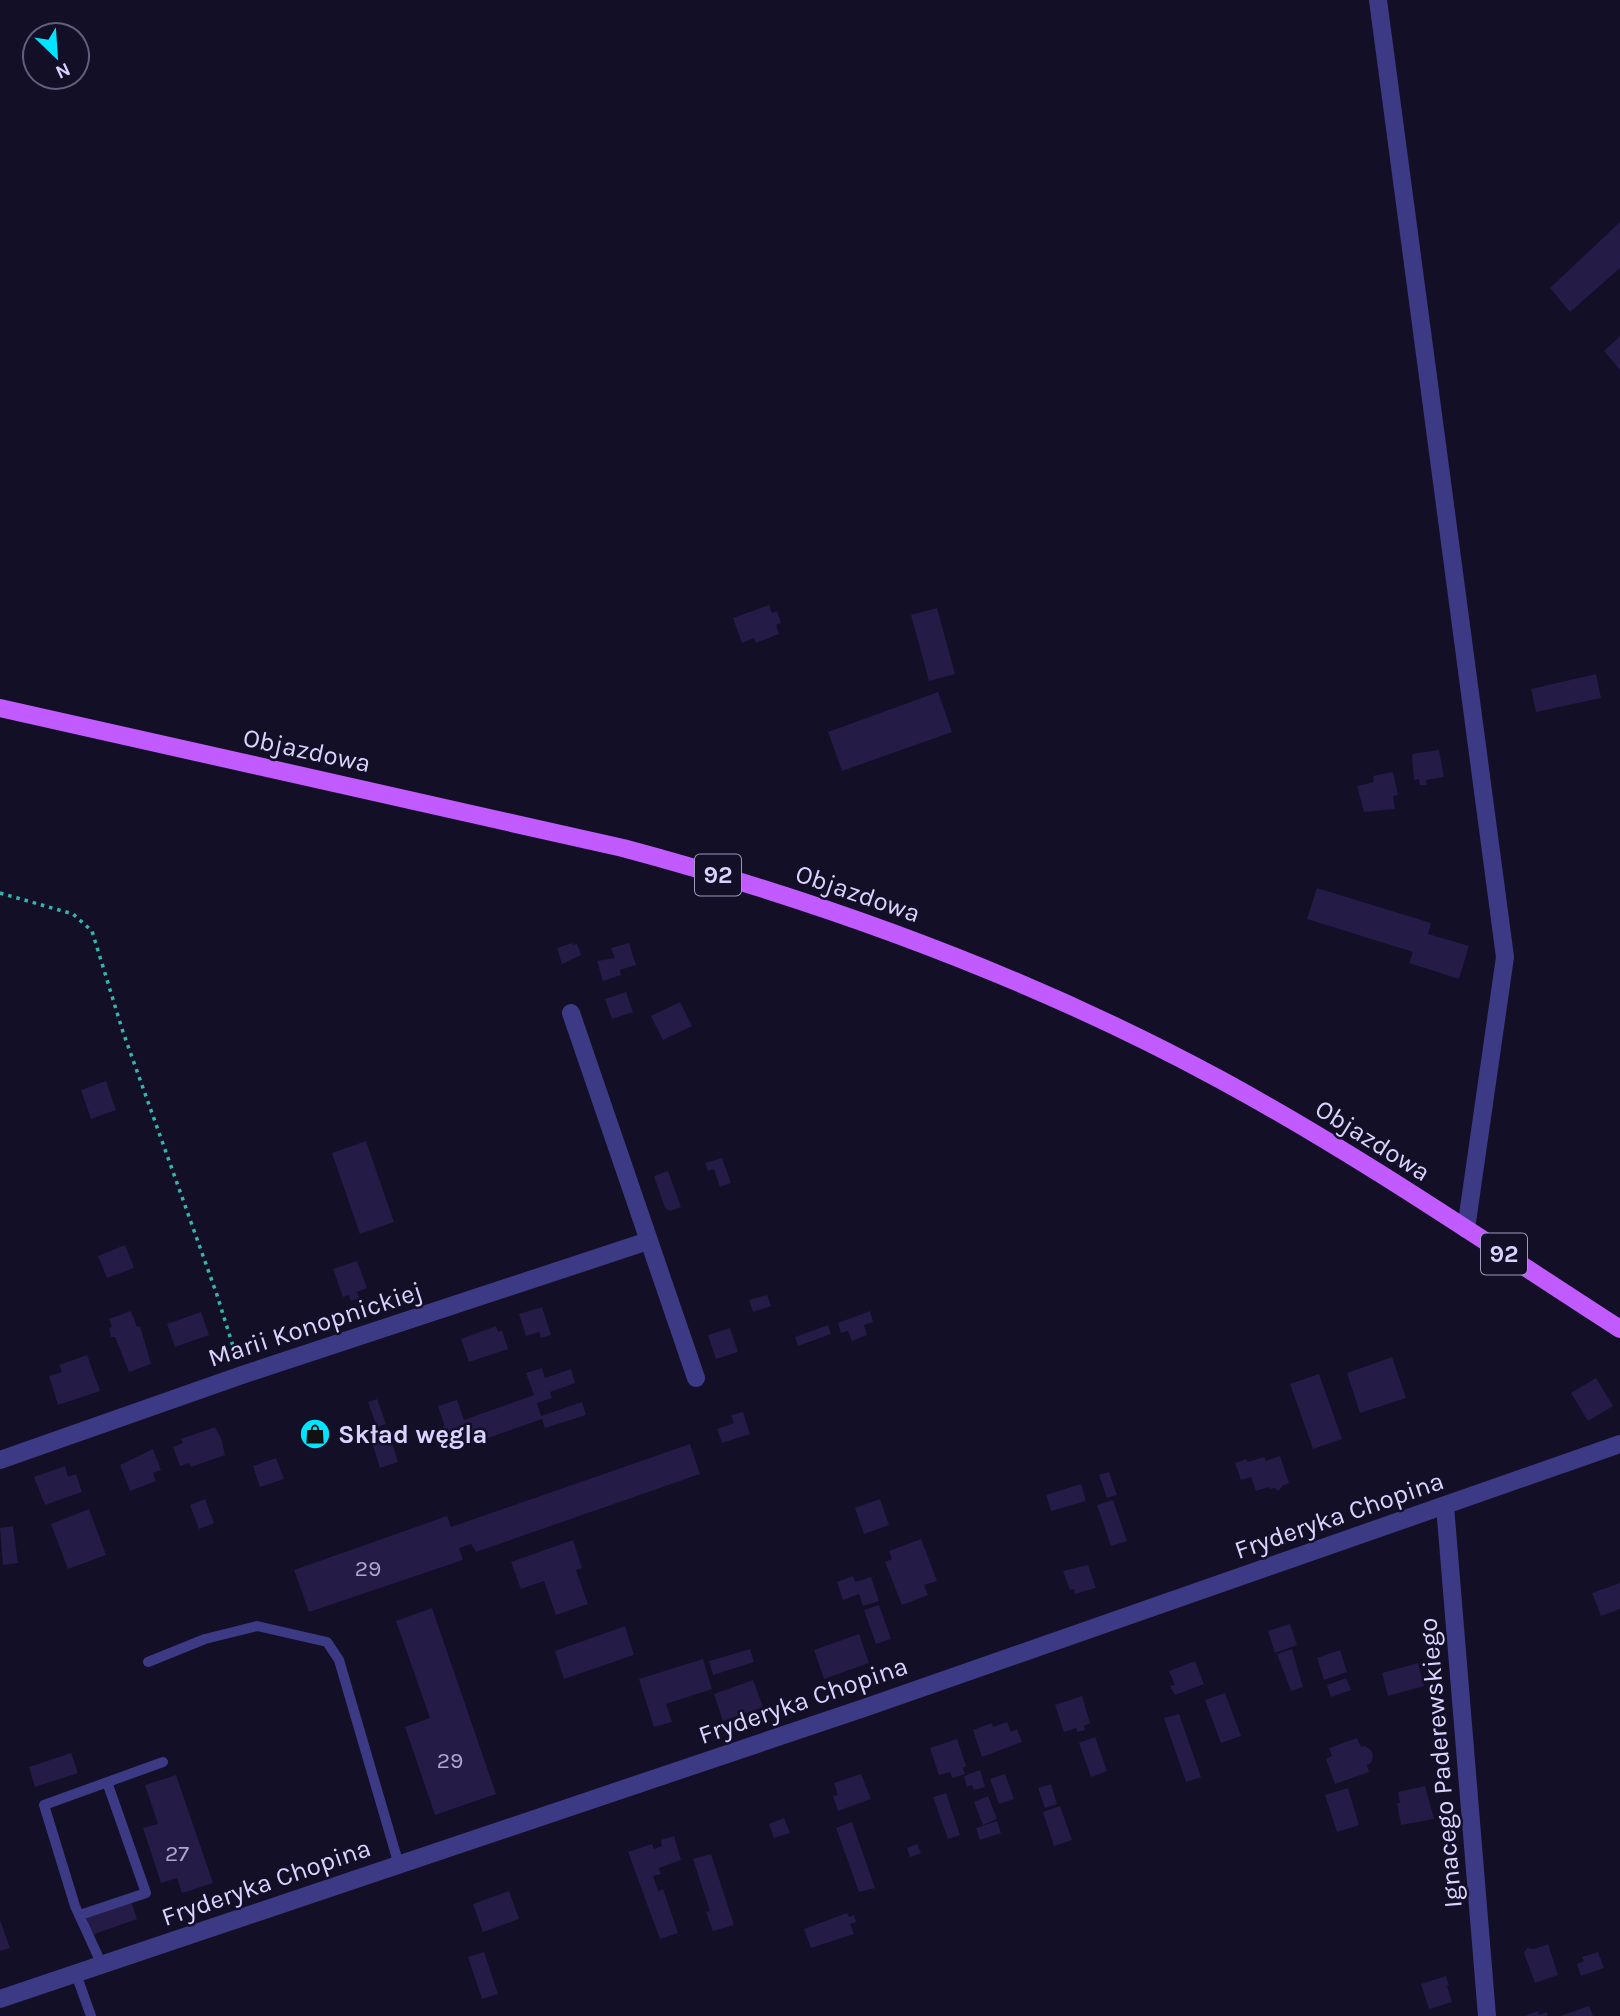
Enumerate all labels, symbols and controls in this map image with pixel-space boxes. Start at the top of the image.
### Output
north arrow [21,21,91,91]
text: N [52,58,74,83]
street label: Objazdowa [240,722,374,779]
road number: 92 [695,854,741,896]
street label: Objazdowa [791,858,924,929]
street label: Objazdowa [1309,1093,1436,1188]
road number: 92 [1481,1234,1527,1274]
street label: Marii Konopnickiej [204,1275,426,1374]
shop icon: Skład węgla [298,1417,332,1451]
place label: Skład węgla [338,1419,487,1450]
street label: Fryderyka Chopina [1230,1465,1448,1566]
house number: 29 [355,1555,381,1582]
street label: Ignacego Paderewskiego [1412,1617,1469,1909]
street label: Fryderyka Chopina [694,1650,912,1751]
house number: 29 [437,1747,463,1774]
street label: Fryderyka Chopina [157,1832,375,1933]
house number: 27 [165,1840,189,1867]

